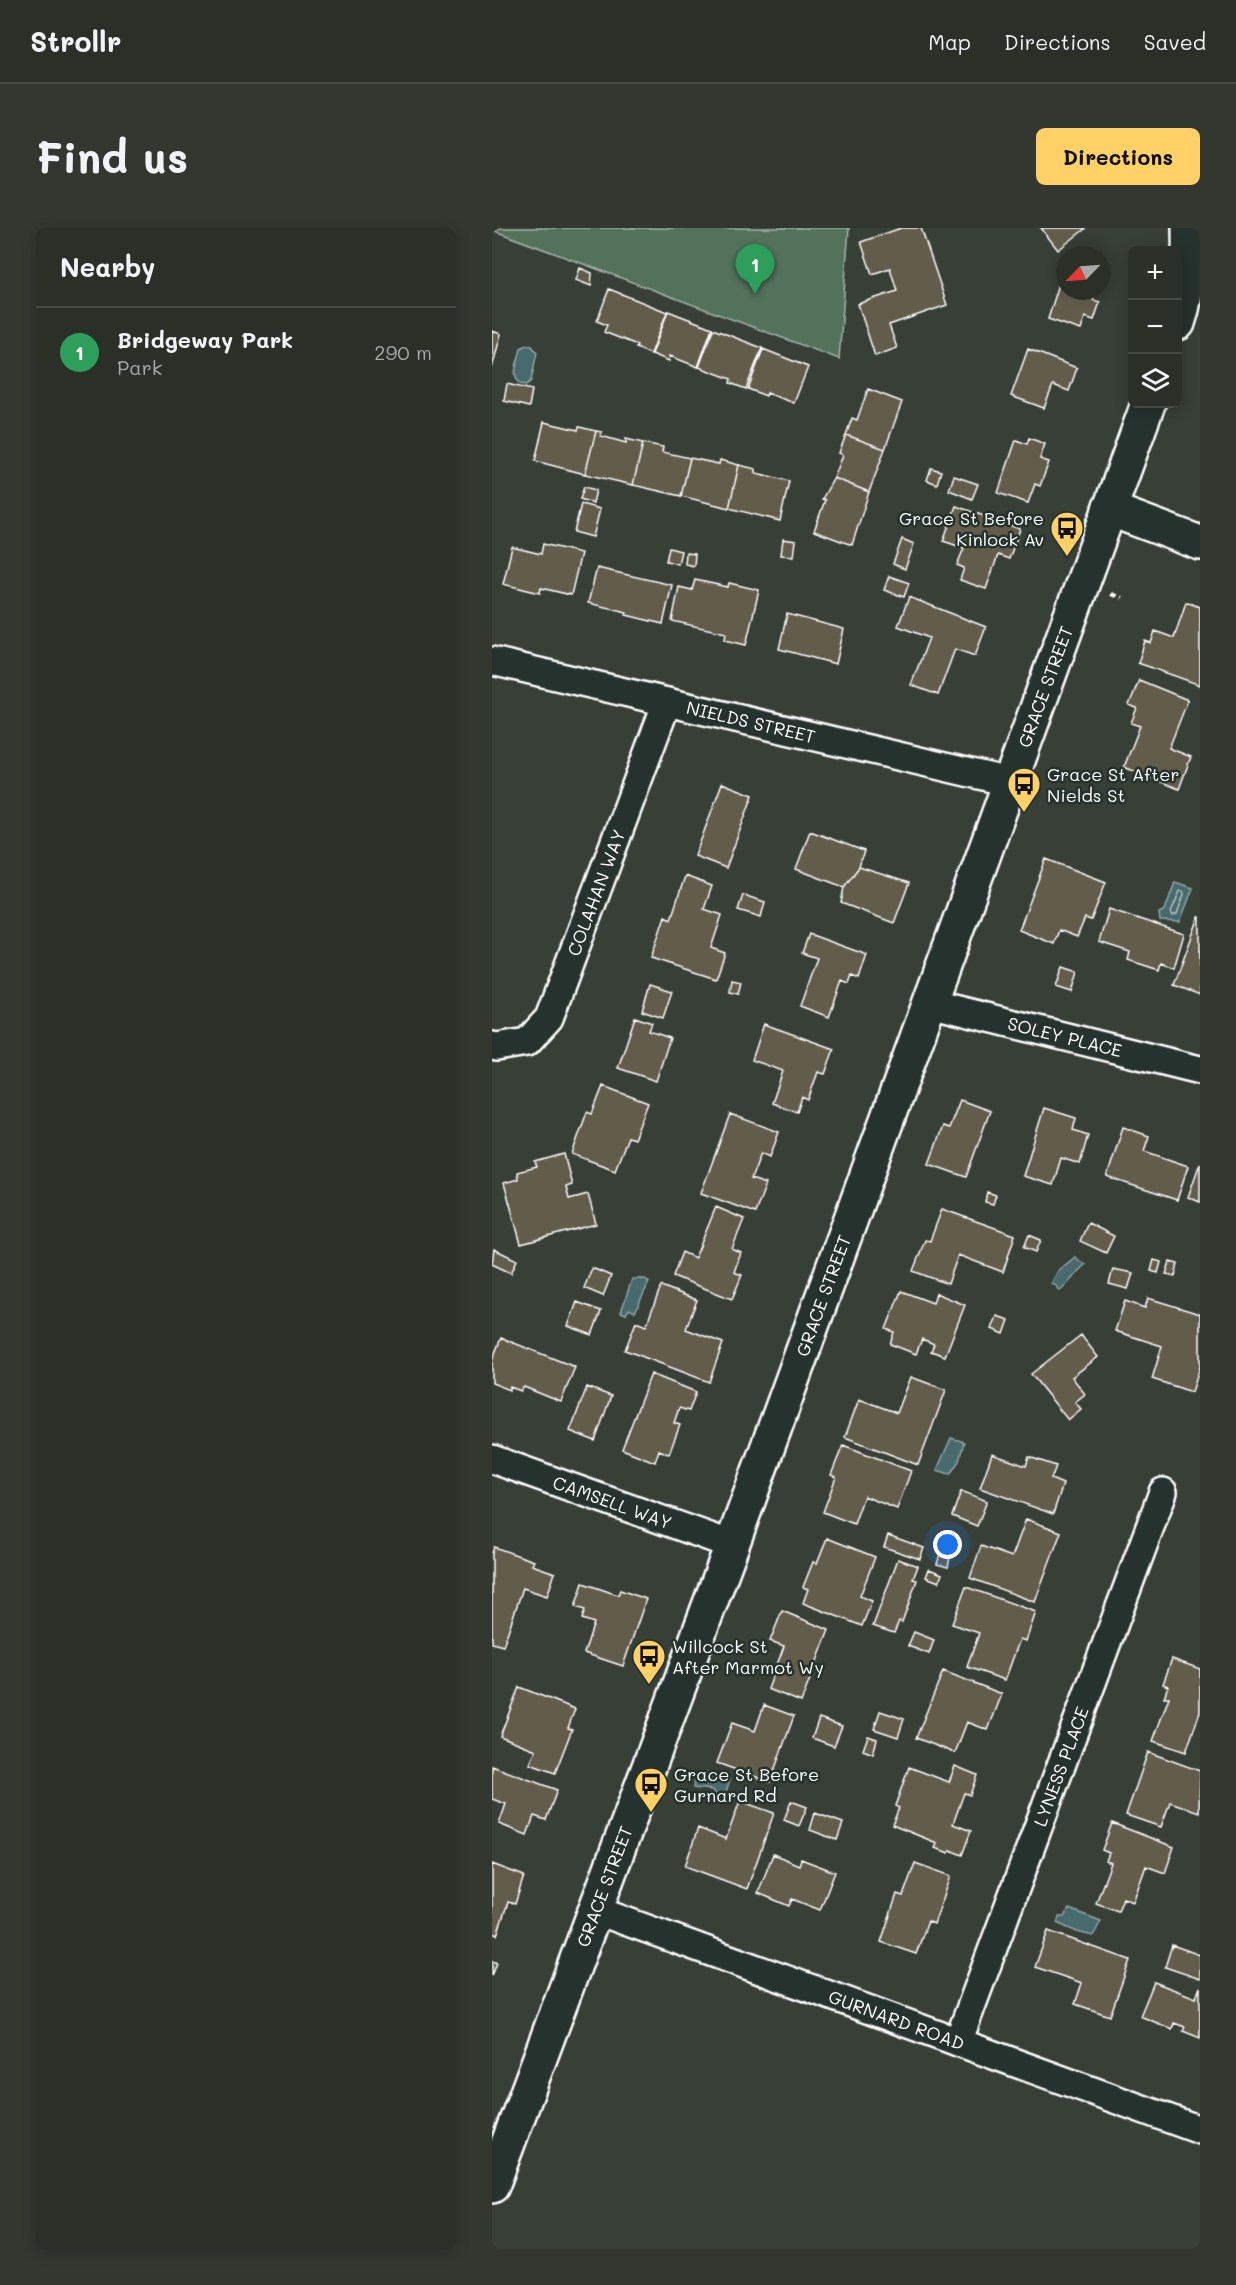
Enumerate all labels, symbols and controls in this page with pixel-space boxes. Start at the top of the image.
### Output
text: Strollr [30,23,121,59]
text: Map [928,28,971,55]
text: Directions [1004,28,1111,55]
text: Saved [1144,28,1206,55]
button: Directions [1036,128,1200,185]
text: Find us [36,129,188,184]
pin: 1 [736,244,774,294]
north arrow [1056,246,1110,300]
map controls [1128,246,1182,408]
button: + [1128,246,1182,300]
text: Nearby [60,250,155,284]
button: − [1128,300,1182,354]
text: Bridgeway Park [117,325,293,354]
text: 1 [75,339,84,365]
text: 290 m [374,339,432,365]
text: Park [117,354,162,380]
button: layers [1128,354,1182,408]
place label: Grace St Before Kinlock Av [899,506,1044,551]
bus stop icon: Grace St Before Kinlock Av [1049,510,1085,557]
street label: GRACE STREET [1012,623,1078,751]
street label: NIELDS STREET [684,695,818,748]
place label: Grace St After Nields St [1047,762,1179,807]
bus stop icon: Grace St After Nields St [1006,766,1042,813]
street label: COLAHAN WAY [561,826,630,959]
street label: SOLEY PLACE [1005,1011,1124,1062]
street label: GRACE STREET [790,1231,856,1360]
street label: CAMSELL WAY [550,1470,675,1535]
your location [933,1530,962,1559]
place label: Willcock St After Marmot Wy [672,1634,824,1679]
bus stop icon: Willcock St After Marmot Wy [631,1638,667,1685]
street label: LYNESS PLACE [1027,1703,1094,1830]
place label: Grace St Before Gurnard Rd [674,1762,819,1807]
bus stop icon: Grace St Before Gurnard Rd [633,1766,669,1813]
street label: GRACE STREET [571,1822,638,1950]
street label: GURNARD ROAD [825,1984,968,2055]

